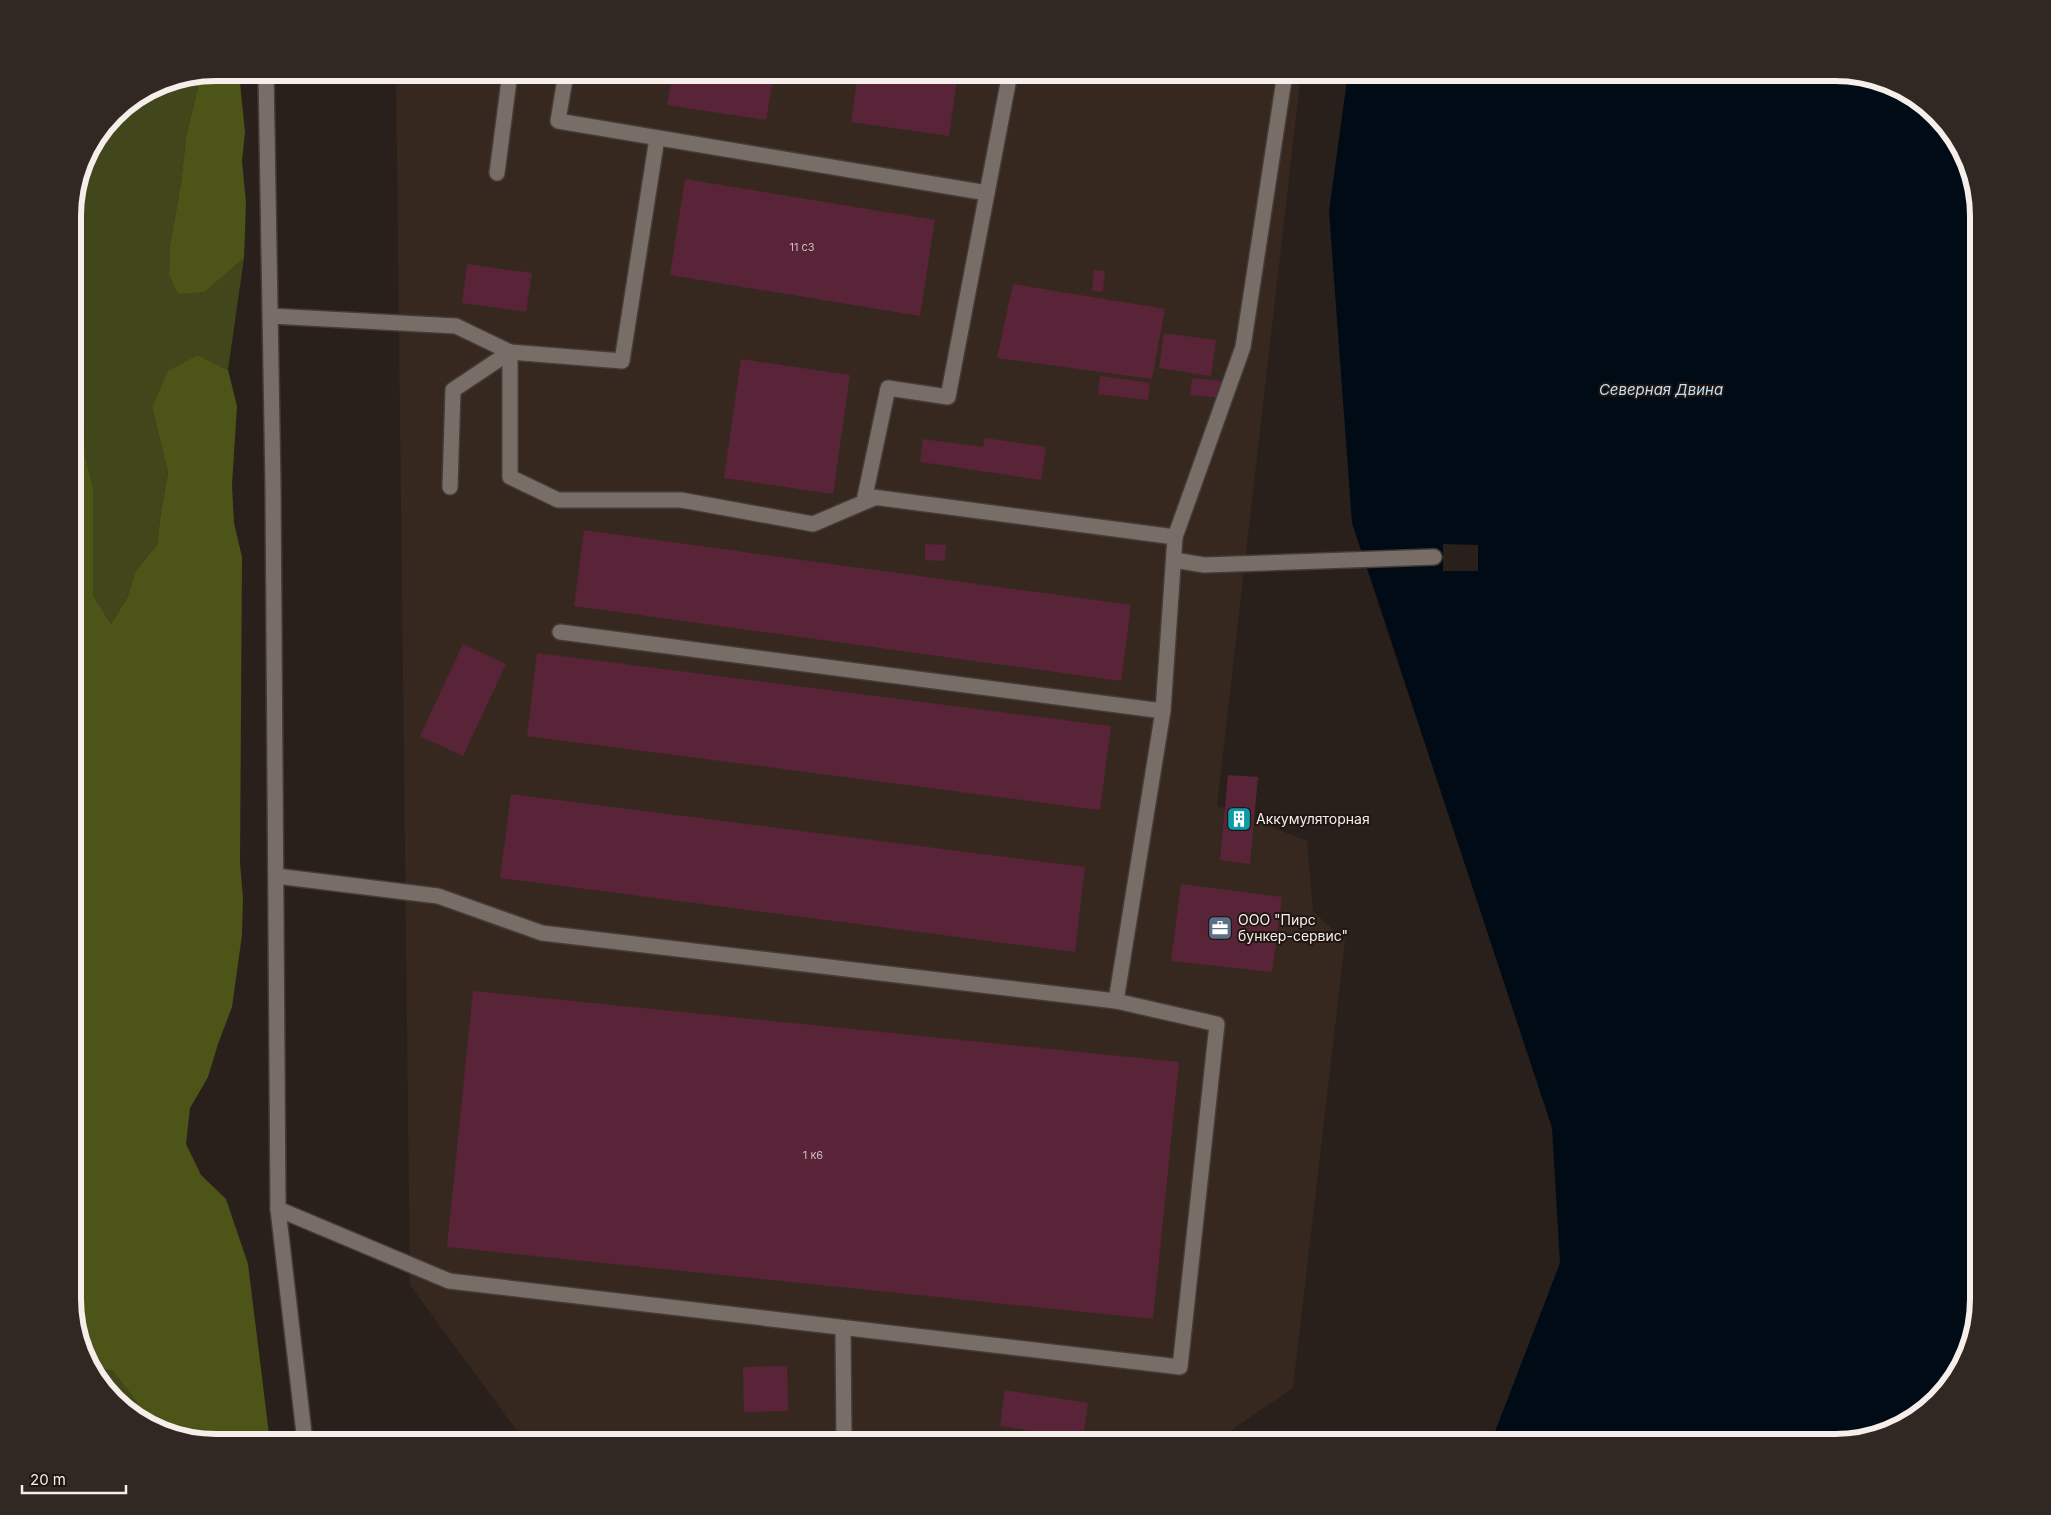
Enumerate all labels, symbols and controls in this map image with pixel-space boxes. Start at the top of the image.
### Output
house number: 11 с3 [789,240,815,254]
water label: Северная Двина [1599,380,1723,399]
building icon: Аккумуляторная [1226,806,1252,832]
place label: Аккумуляторная [1256,810,1370,827]
place label: ООО "Пирс бункер-сервис" [1238,911,1348,944]
office icon: ООО "Пирс бункер-сервис" [1207,915,1233,941]
house number: 1 к6 [803,1148,823,1162]
scale bar [22,1462,126,1494]
text: 20 m [30,1470,66,1489]

